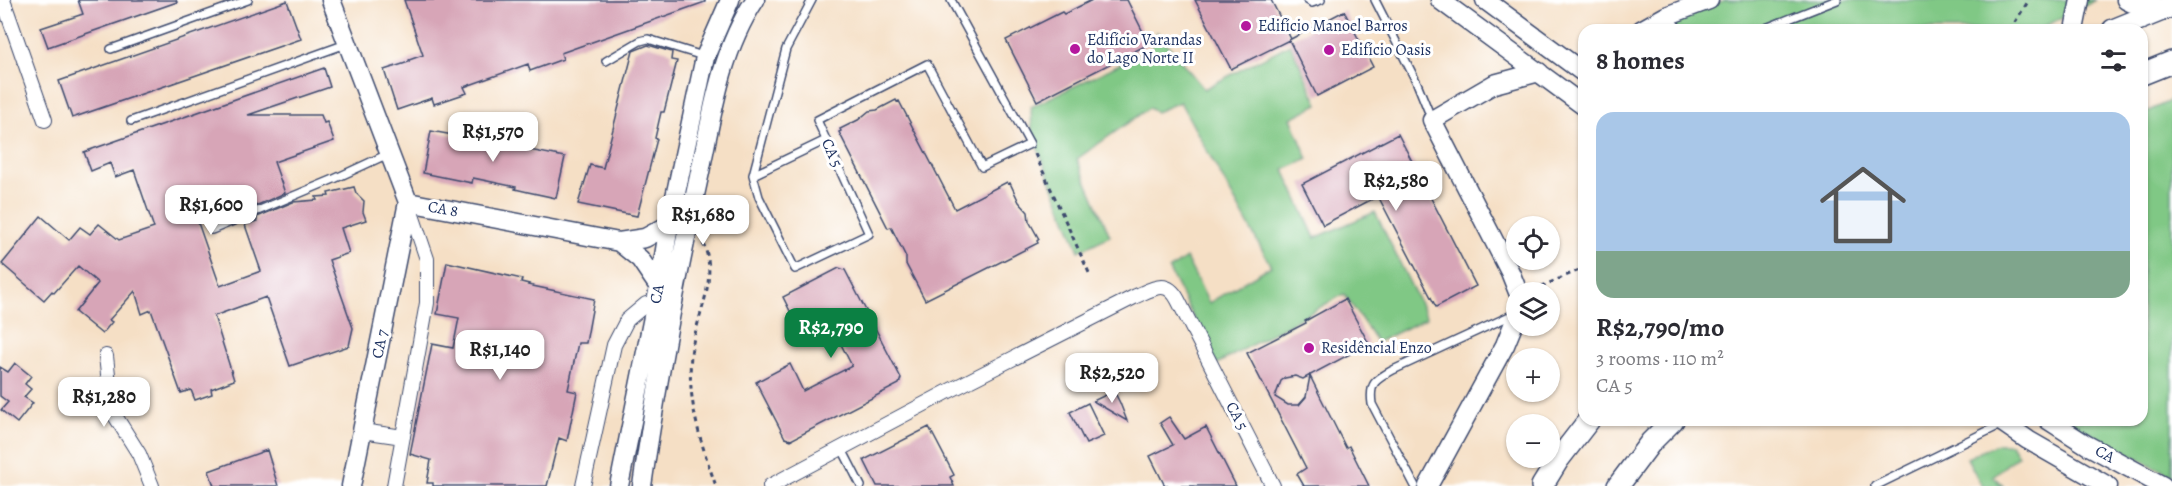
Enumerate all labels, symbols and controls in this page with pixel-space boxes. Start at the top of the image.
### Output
place label: Edifício Manoel Barros [1258,15,1408,37]
marker: Edifício Manoel Barros [1239,19,1253,33]
place label: Edifício Varandas do Lago Norte II [1087,29,1202,69]
place label: Edifício Oasis [1341,39,1431,61]
marker: Edifício Varandas do Lago Norte II [1068,42,1082,56]
marker: Edifício Oasis [1322,43,1336,57]
text: 8 homes [1596,43,1685,78]
icon: filters [2097,44,2130,77]
pin: R$1,570 [438,112,548,163]
text: R$1,570 [462,118,524,145]
street label: CA 5 [816,135,848,171]
icon: home [1809,151,1917,259]
pin: R$2,580 [1341,161,1451,212]
text: R$2,580 [1363,167,1429,194]
pin: R$1,600 [156,185,266,236]
text: R$1,600 [179,191,243,218]
pin: R$1,680 [648,195,758,246]
street label: CA 8 [426,196,460,222]
text: R$1,680 [671,201,735,228]
map controls [1506,216,1560,468]
button: locate [1506,216,1560,270]
street label: CA [644,282,670,306]
button: layers [1506,282,1560,336]
pin: R$2,790 [776,308,886,359]
text: R$2,790/mo [1596,310,1724,345]
text: R$2,790 [798,314,864,341]
street label: CA 7 [366,327,394,360]
pin: R$1,140 [445,330,555,381]
text: R$1,140 [469,336,531,363]
place label: Residêncial Enzo [1321,337,1432,359]
marker: Residêncial Enzo [1302,341,1316,355]
text: 3 rooms · 110 m² [1596,345,1724,372]
button: + [1506,348,1560,402]
pin: R$2,520 [1057,353,1167,404]
text: R$2,520 [1079,359,1145,386]
text: CA 5 [1596,372,1633,399]
pin: R$1,280 [49,377,159,428]
text: R$1,280 [72,383,136,410]
street label: CA 5 [1221,398,1254,434]
button: − [1506,414,1560,468]
street label: CA [2091,440,2119,469]

